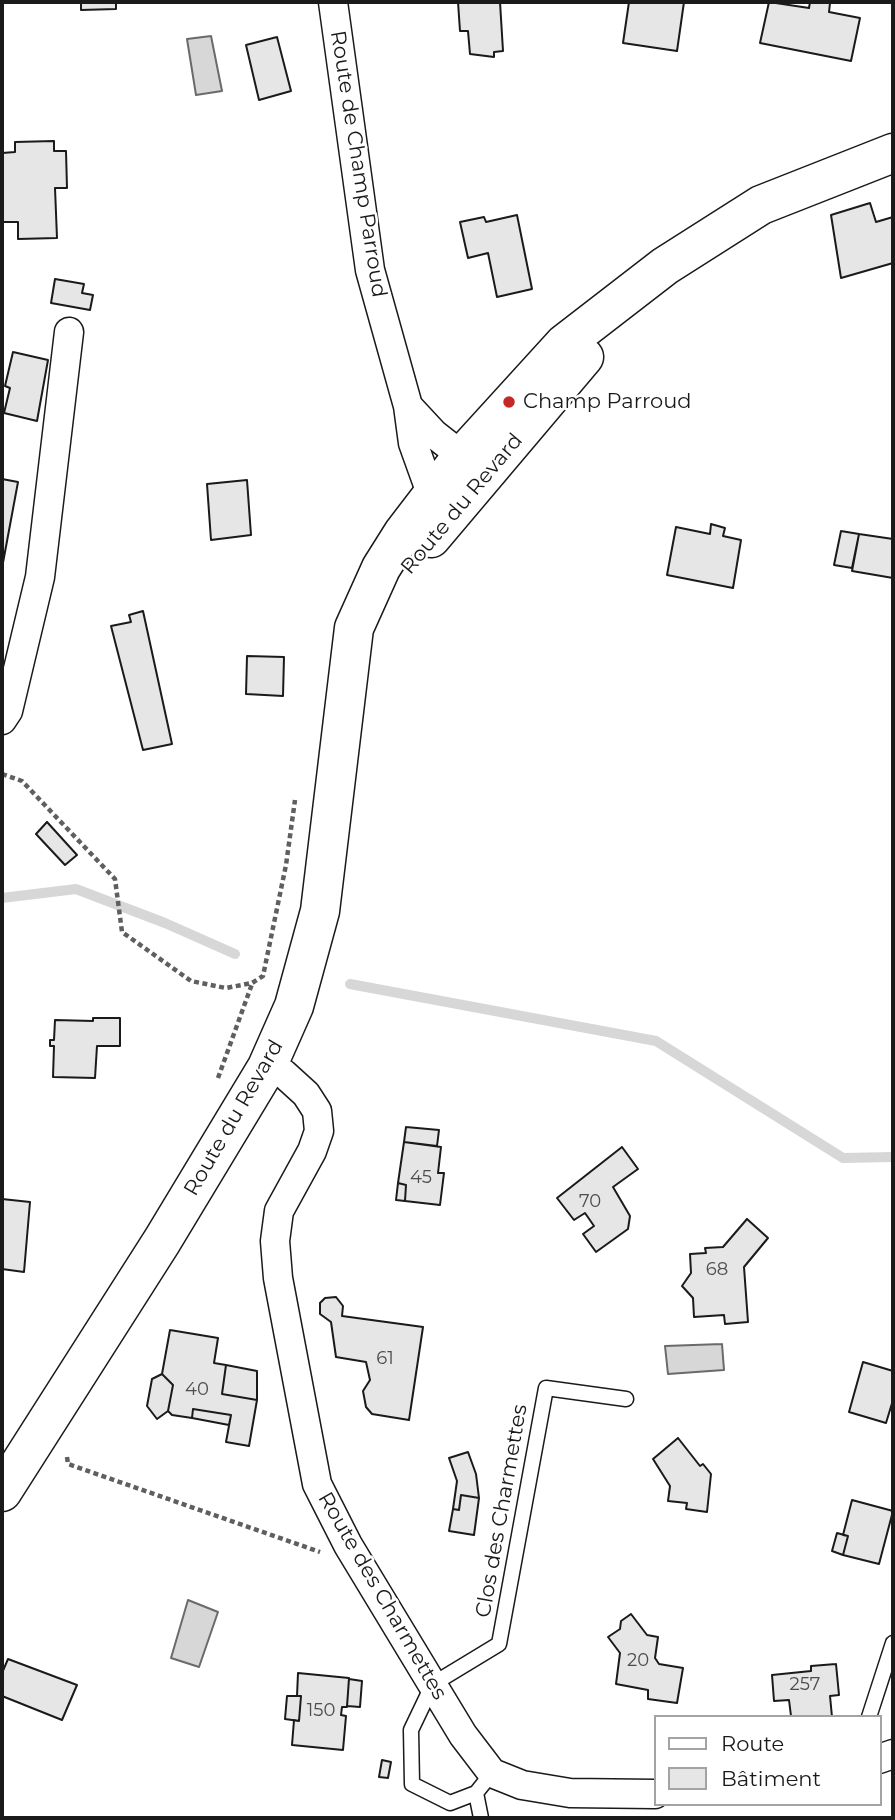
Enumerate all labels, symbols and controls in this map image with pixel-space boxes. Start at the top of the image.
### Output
street label: Route de Champ Parroud [324,29,392,299]
place label: Champ Parroud [523,389,692,415]
marker: Champ Parroud [501,394,517,410]
street label: Route du Revard [396,428,528,580]
street label: Route du Revard [179,1035,289,1201]
house number: 45 [410,1167,432,1189]
house number: 70 [579,1191,601,1213]
house number: 68 [706,1259,728,1281]
house number: 61 [376,1348,394,1370]
house number: 40 [185,1379,209,1401]
street label: Clos des Charmettes [471,1402,533,1620]
street label: Route des Charmettes [312,1488,452,1704]
house number: 20 [627,1650,649,1672]
house number: 257 [790,1674,820,1696]
house number: 150 [307,1700,335,1722]
legend [654,1715,881,1806]
text: Route [721,1731,784,1756]
text: Bâtiment [721,1766,821,1791]

